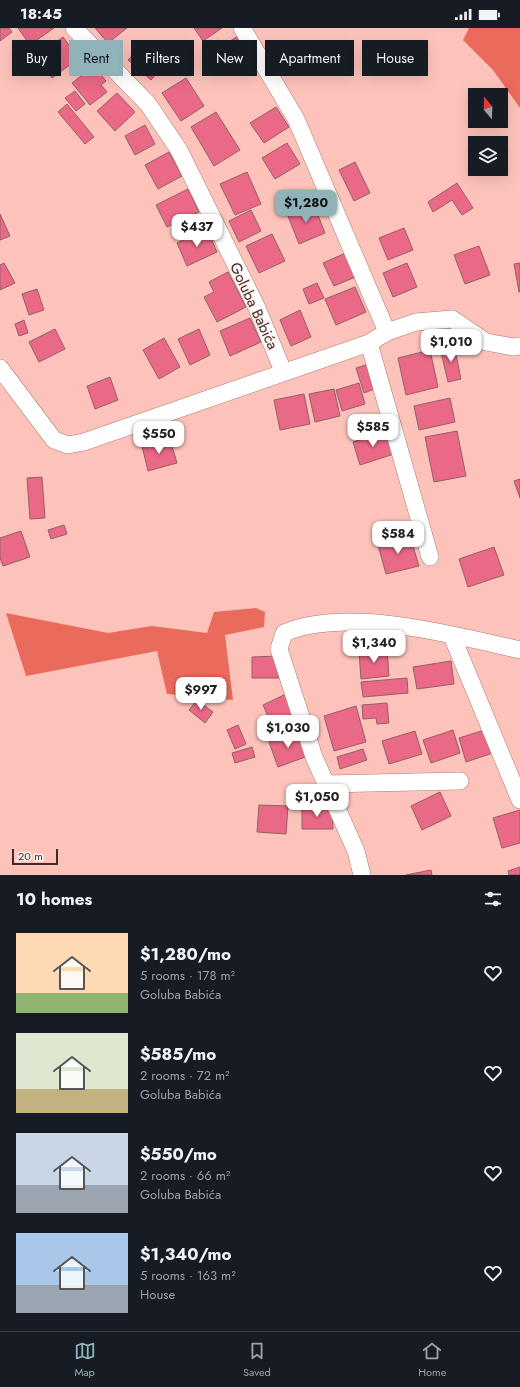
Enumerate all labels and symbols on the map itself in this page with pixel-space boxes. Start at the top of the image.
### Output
north arrow [468,88,508,128]
pin: $1,280 [273,190,339,224]
pin: $437 [173,214,221,248]
street label: Goluba Babića [224,259,284,353]
pin: $1,010 [418,329,484,363]
pin: $585 [349,414,397,448]
pin: $550 [135,421,183,455]
pin: $584 [374,521,422,555]
pin: $1,340 [341,630,407,664]
pin: $997 [177,677,225,711]
pin: $1,030 [255,715,321,749]
pin: $1,050 [284,784,350,818]
scale bar [12,847,58,866]

